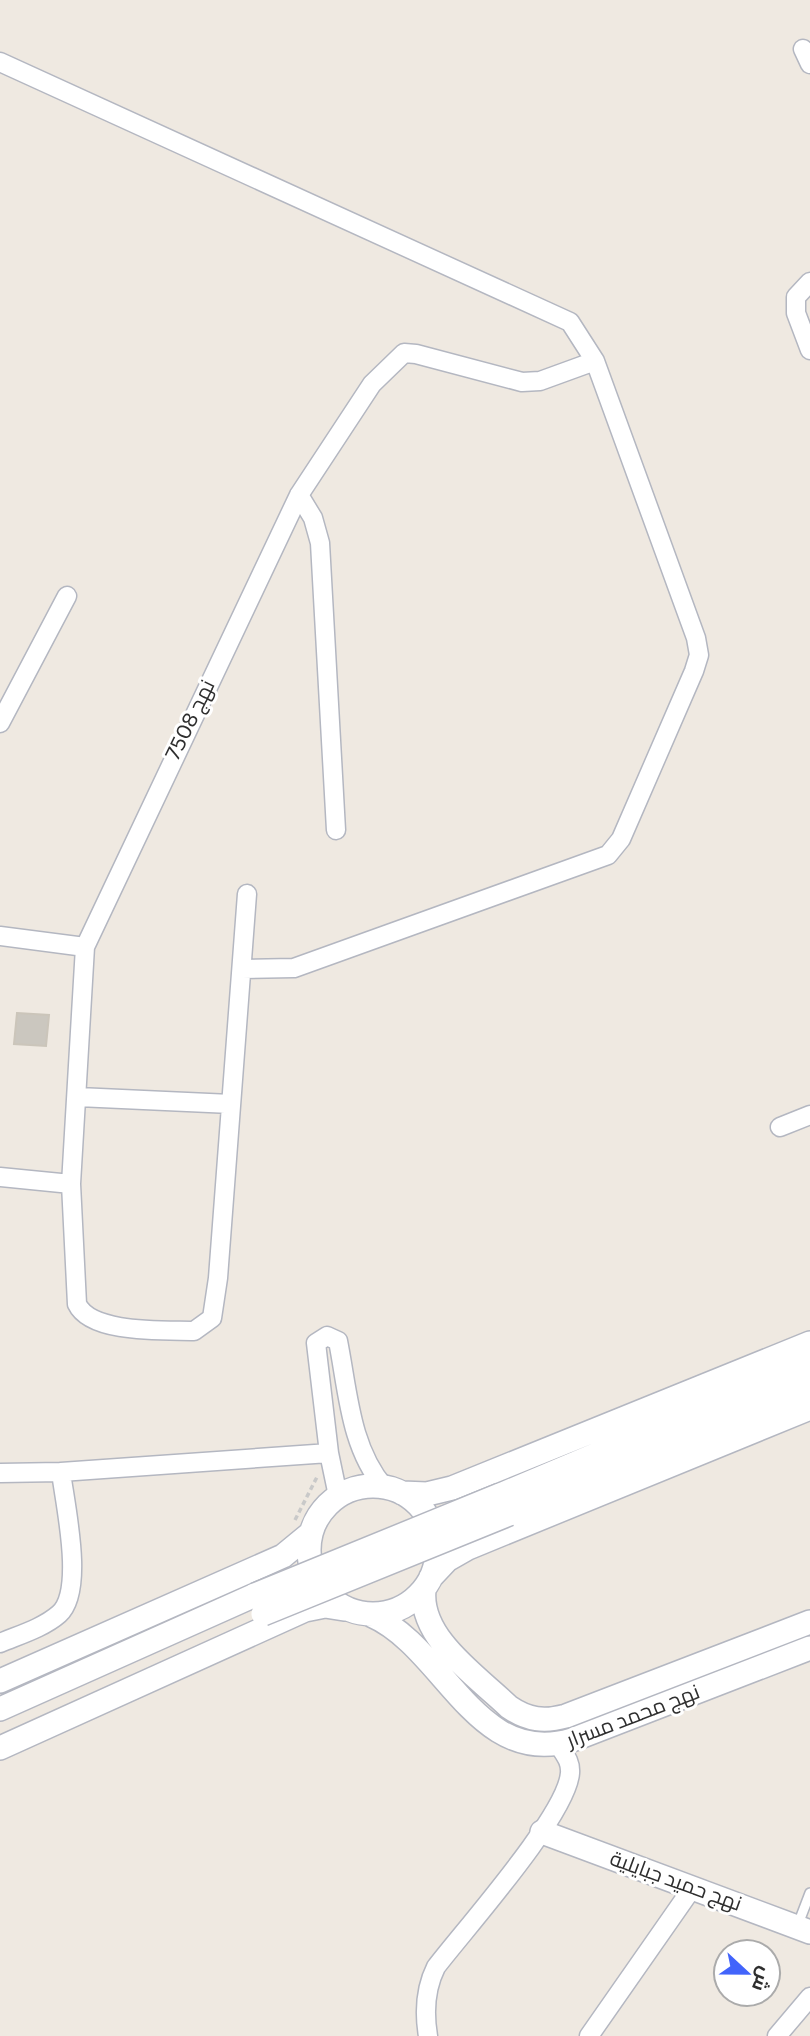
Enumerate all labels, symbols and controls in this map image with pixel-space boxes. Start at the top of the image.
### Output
street label: نهج 7508 [159,675,221,765]
street label: نهج محمد مسرار [561,1678,704,1755]
street label: نهج حميد جبايلية [606,1844,746,1918]
north arrow [712,1938,782,2008]
text: ش [747,1964,778,1995]

